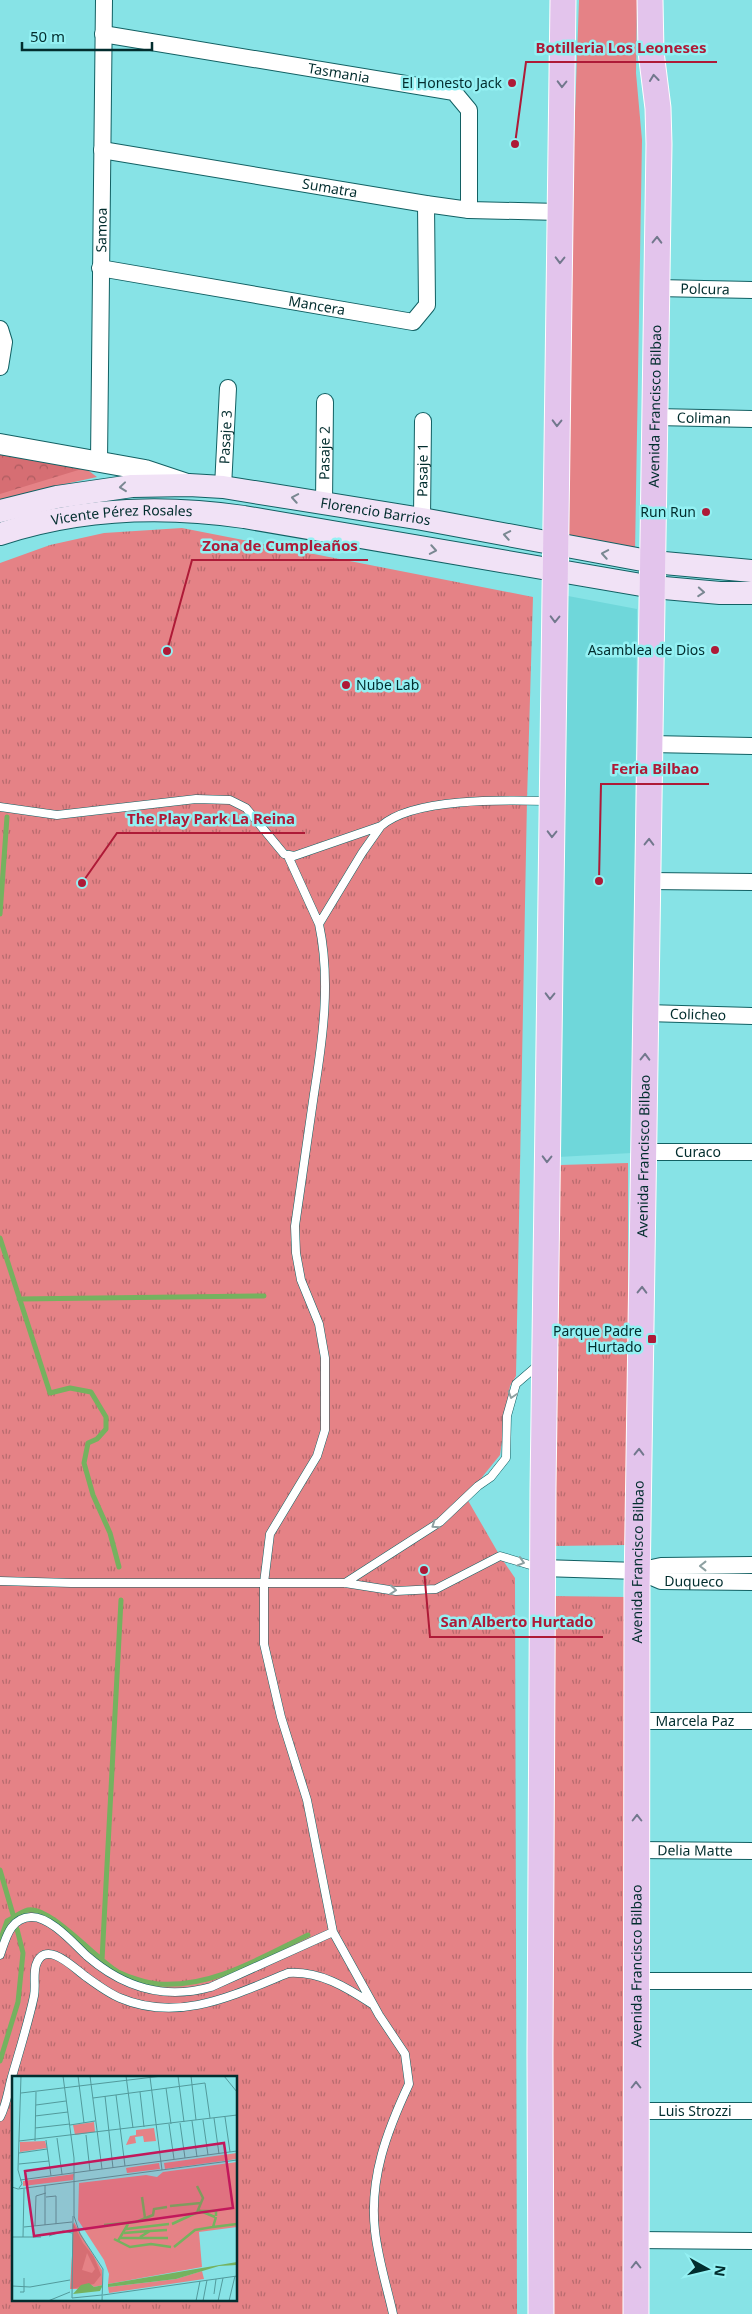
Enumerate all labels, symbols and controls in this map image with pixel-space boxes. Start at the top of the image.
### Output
scale bar [22,20,152,52]
text: 50 m [30,26,65,46]
callout: Botilleria Los Leoneses [526,32,717,62]
text: Botilleria Los Leoneses [536,37,706,57]
street label: Tasmania [307,58,371,87]
place label: El Honesto Jack [402,73,503,92]
one-way arrow [649,73,660,81]
marker: El Honesto Jack [506,77,518,89]
one-way arrow [557,80,567,88]
street label: Sumatra [301,174,359,201]
street label: Samoa [91,207,111,253]
one-way arrow [652,235,663,243]
one-way arrow [554,257,565,265]
street label: Polcura [680,278,730,299]
street label: Mancera [287,291,347,319]
street label: Avenida Francisco Bilbao [644,325,665,488]
street label: Coliman [677,407,731,428]
street label: Pasaje 3 [214,410,236,465]
one-way arrow [552,420,562,427]
street label: Pasaje 2 [314,426,334,480]
street label: Pasaje 1 [412,443,432,497]
one-way arrow [119,481,127,492]
one-way arrow [291,493,300,503]
street label: Florencio Barrios [319,493,433,529]
street label: Vicente Pérez Rosales [49,500,193,529]
place label: Run Run [640,502,696,521]
marker: Run Run [700,506,712,518]
callout: Zona de Cumpleaños [192,530,368,560]
one-way arrow [503,530,511,541]
text: Zona de Cumpleaños [202,535,358,555]
one-way arrow [429,544,437,554]
one-way arrow [601,549,609,559]
one-way arrow [697,587,705,598]
one-way arrow [550,616,560,623]
place label: Asamblea de Dios [588,640,705,659]
marker: Asamblea de Dios [709,644,721,656]
place label: Nube Lab [356,675,419,694]
marker: Nube Lab [340,679,352,691]
callout: Feria Bilbao [601,754,709,784]
text: Feria Bilbao [611,758,699,778]
callout: The Play Park La Reina [117,803,305,833]
text: The Play Park La Reina [127,808,295,828]
one-way arrow [547,830,558,838]
one-way arrow [644,838,654,846]
one-way arrow [545,993,555,1001]
street label: Colicheo [670,1004,726,1024]
one-way arrow [640,1053,651,1061]
street label: Avenida Francisco Bilbao [632,1074,654,1238]
street label: Curaco [675,1142,721,1161]
one-way arrow [542,1155,553,1163]
one-way arrow [637,1285,647,1293]
place label: Parque Padre Hurtado [553,1321,642,1356]
marker: Parque Padre Hurtado [646,1333,658,1345]
one-way arrow [508,1390,518,1398]
one-way arrow [634,1448,644,1456]
street label: Avenida Francisco Bilbao [627,1480,648,1643]
one-way arrow [431,1519,441,1528]
one-way arrow [516,1557,525,1567]
one-way arrow [699,1561,707,1571]
street label: Duqueco [664,1571,724,1591]
one-way arrow [389,1584,397,1595]
callout: San Alberto Hurtado [430,1607,603,1637]
text: San Alberto Hurtado [441,1611,593,1631]
street label: Marcela Paz [656,1711,735,1730]
one-way arrow [632,1814,642,1822]
street label: Delia Matte [657,1840,733,1860]
street label: Avenida Francisco Bilbao [626,1885,646,2047]
inset map [12,2076,238,2302]
one-way arrow [631,2081,642,2089]
street label: Luis Strozzi [658,2101,732,2120]
north arrow [682,2244,732,2294]
one-way arrow [631,2261,641,2269]
text: N [710,2264,731,2278]

